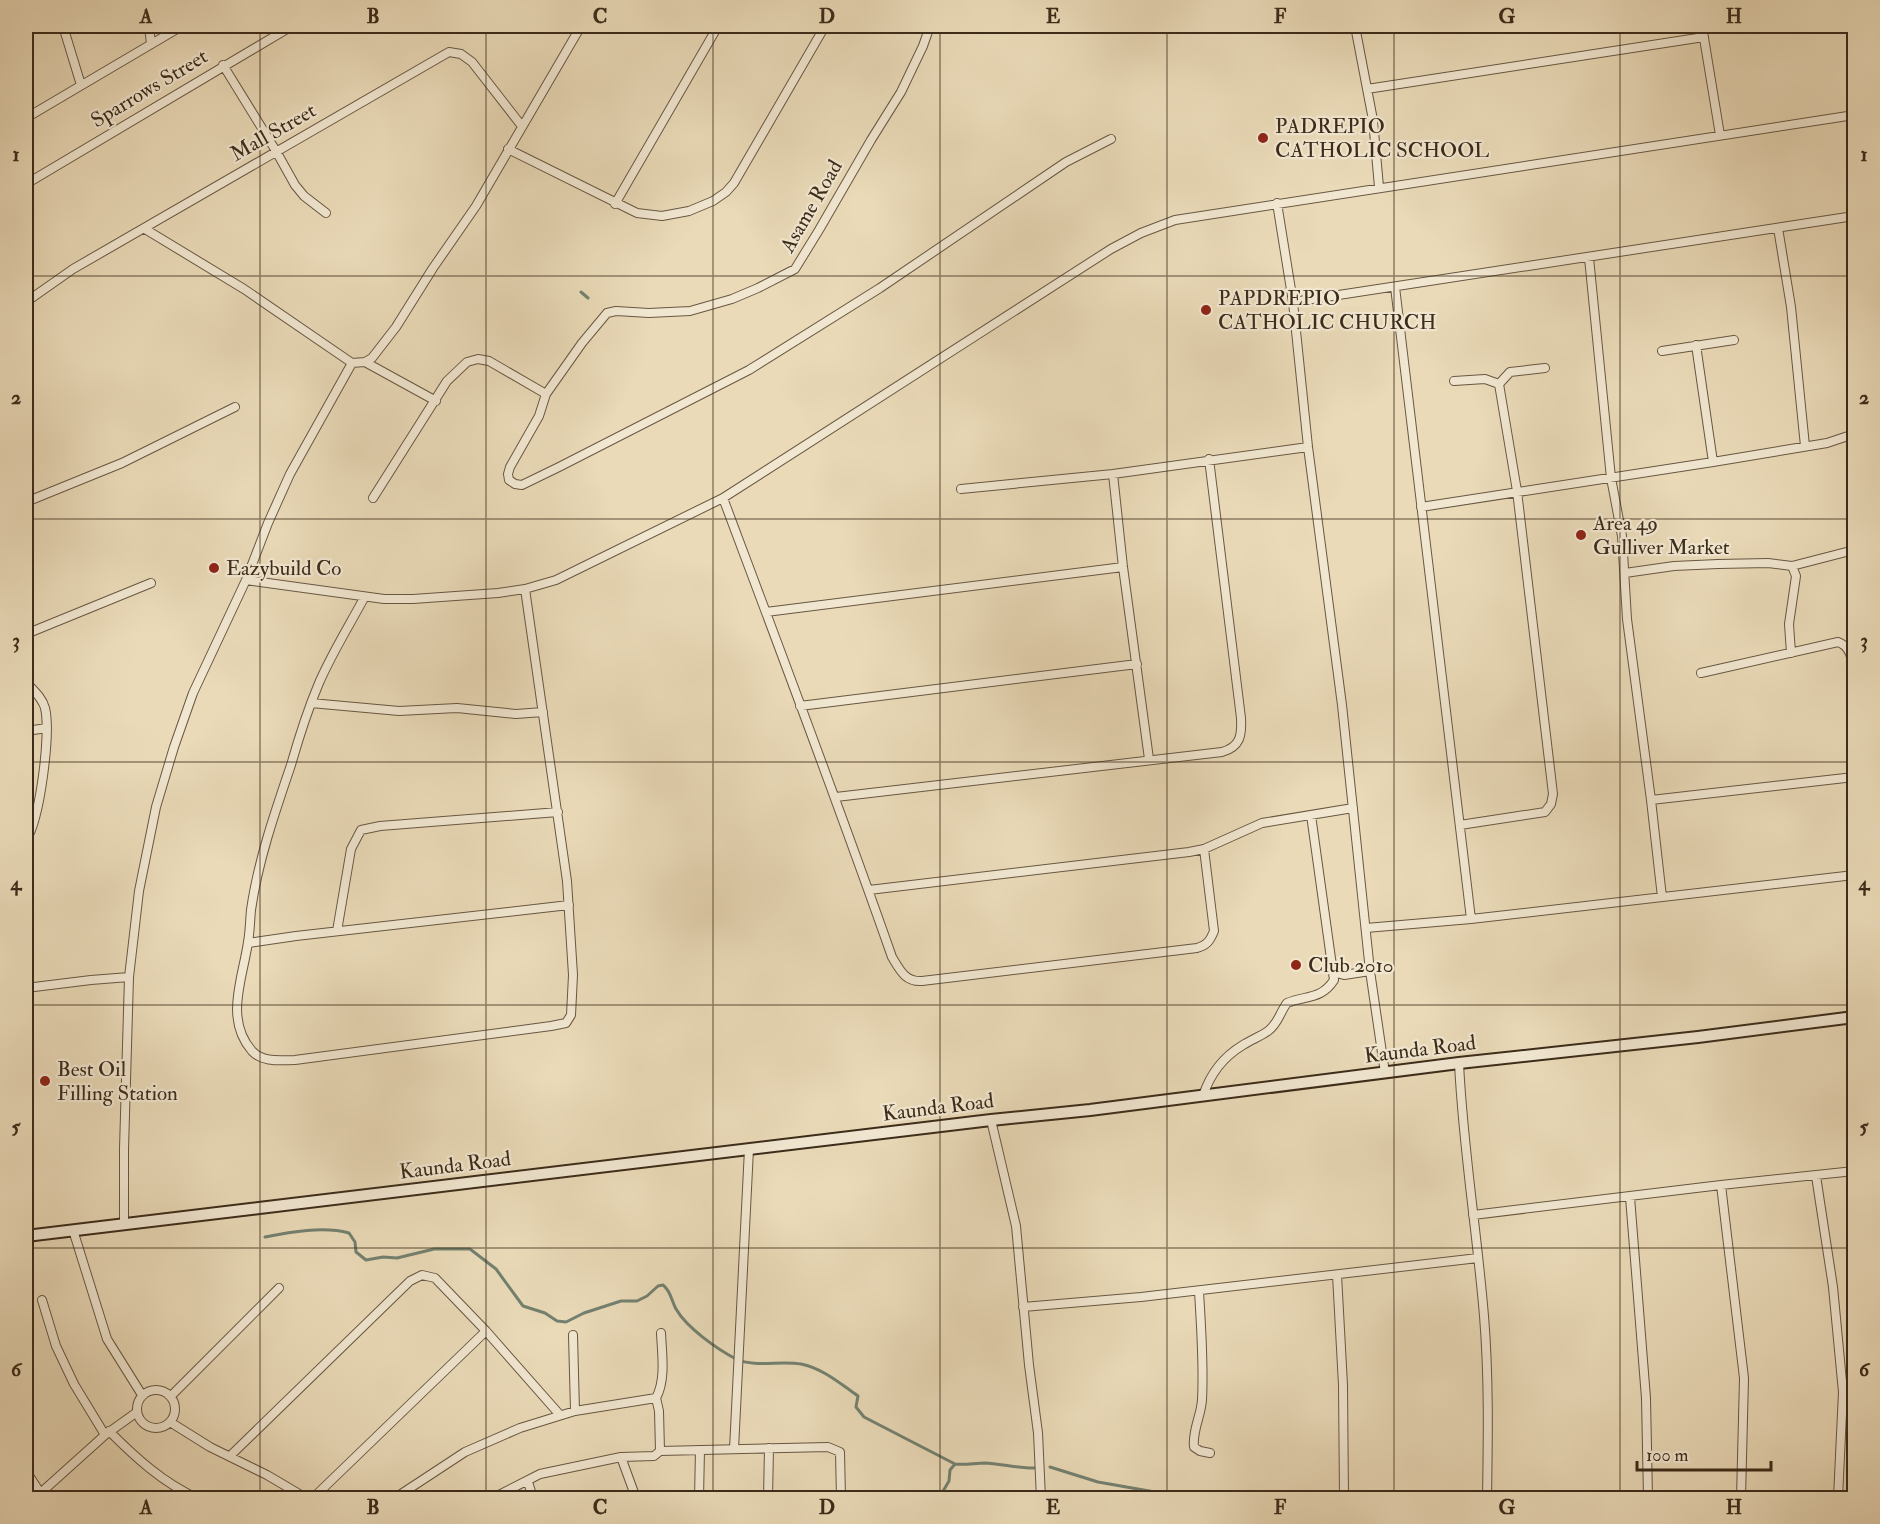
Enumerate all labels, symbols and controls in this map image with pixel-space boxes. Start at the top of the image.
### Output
text: A [139,4,153,29]
text: B [366,4,380,29]
text: C [593,4,607,29]
text: D [819,4,835,29]
text: E [1046,4,1061,29]
text: F [1274,4,1287,29]
text: G [1499,4,1516,29]
text: H [1726,4,1742,29]
street label: Sparrows Street [86,43,213,134]
street label: Mall Street [226,97,321,168]
place label: PADREPIO CATHOLIC SCHOOL [1275,113,1489,164]
marker: PADREPIO CATHOLIC SCHOOL [1256,131,1270,145]
text: 1 [12,142,20,167]
text: 1 [1860,142,1868,167]
street label: Asame Road [774,155,849,258]
place label: PAPDREPIO CATHOLIC CHURCH [1218,285,1436,336]
marker: PAPDREPIO CATHOLIC CHURCH [1199,303,1213,317]
text: 2 [11,385,21,410]
text: 2 [1859,385,1869,410]
place label: Area 49 Gulliver Market [1592,510,1730,561]
marker: Area 49 Gulliver Market [1574,528,1588,542]
place label: Eazybuild Co [226,555,341,582]
marker: Eazybuild Co [207,561,221,575]
text: 3 [12,628,20,653]
text: 3 [1860,628,1868,653]
text: 4 [10,871,23,896]
text: 4 [1858,871,1871,896]
place label: Club 2010 [1308,952,1394,979]
marker: Club 2010 [1289,958,1303,972]
street label: Kaunda Road [1363,1029,1478,1070]
place label: Best Oil Filling Station [57,1056,178,1107]
marker: Best Oil Filling Station [38,1074,52,1088]
street label: Kaunda Road [881,1087,996,1128]
text: 5 [12,1114,22,1139]
text: 5 [1860,1114,1870,1139]
street label: Kaunda Road [398,1145,513,1186]
text: 6 [11,1357,23,1382]
text: 6 [1859,1357,1871,1382]
scale bar [1637,1434,1770,1472]
text: 100 m [1646,1444,1689,1467]
text: A [139,1495,153,1520]
text: B [366,1495,380,1520]
text: C [593,1495,607,1520]
text: D [819,1495,835,1520]
text: E [1046,1495,1061,1520]
text: F [1274,1495,1287,1520]
text: G [1499,1495,1516,1520]
text: H [1726,1495,1742,1520]

